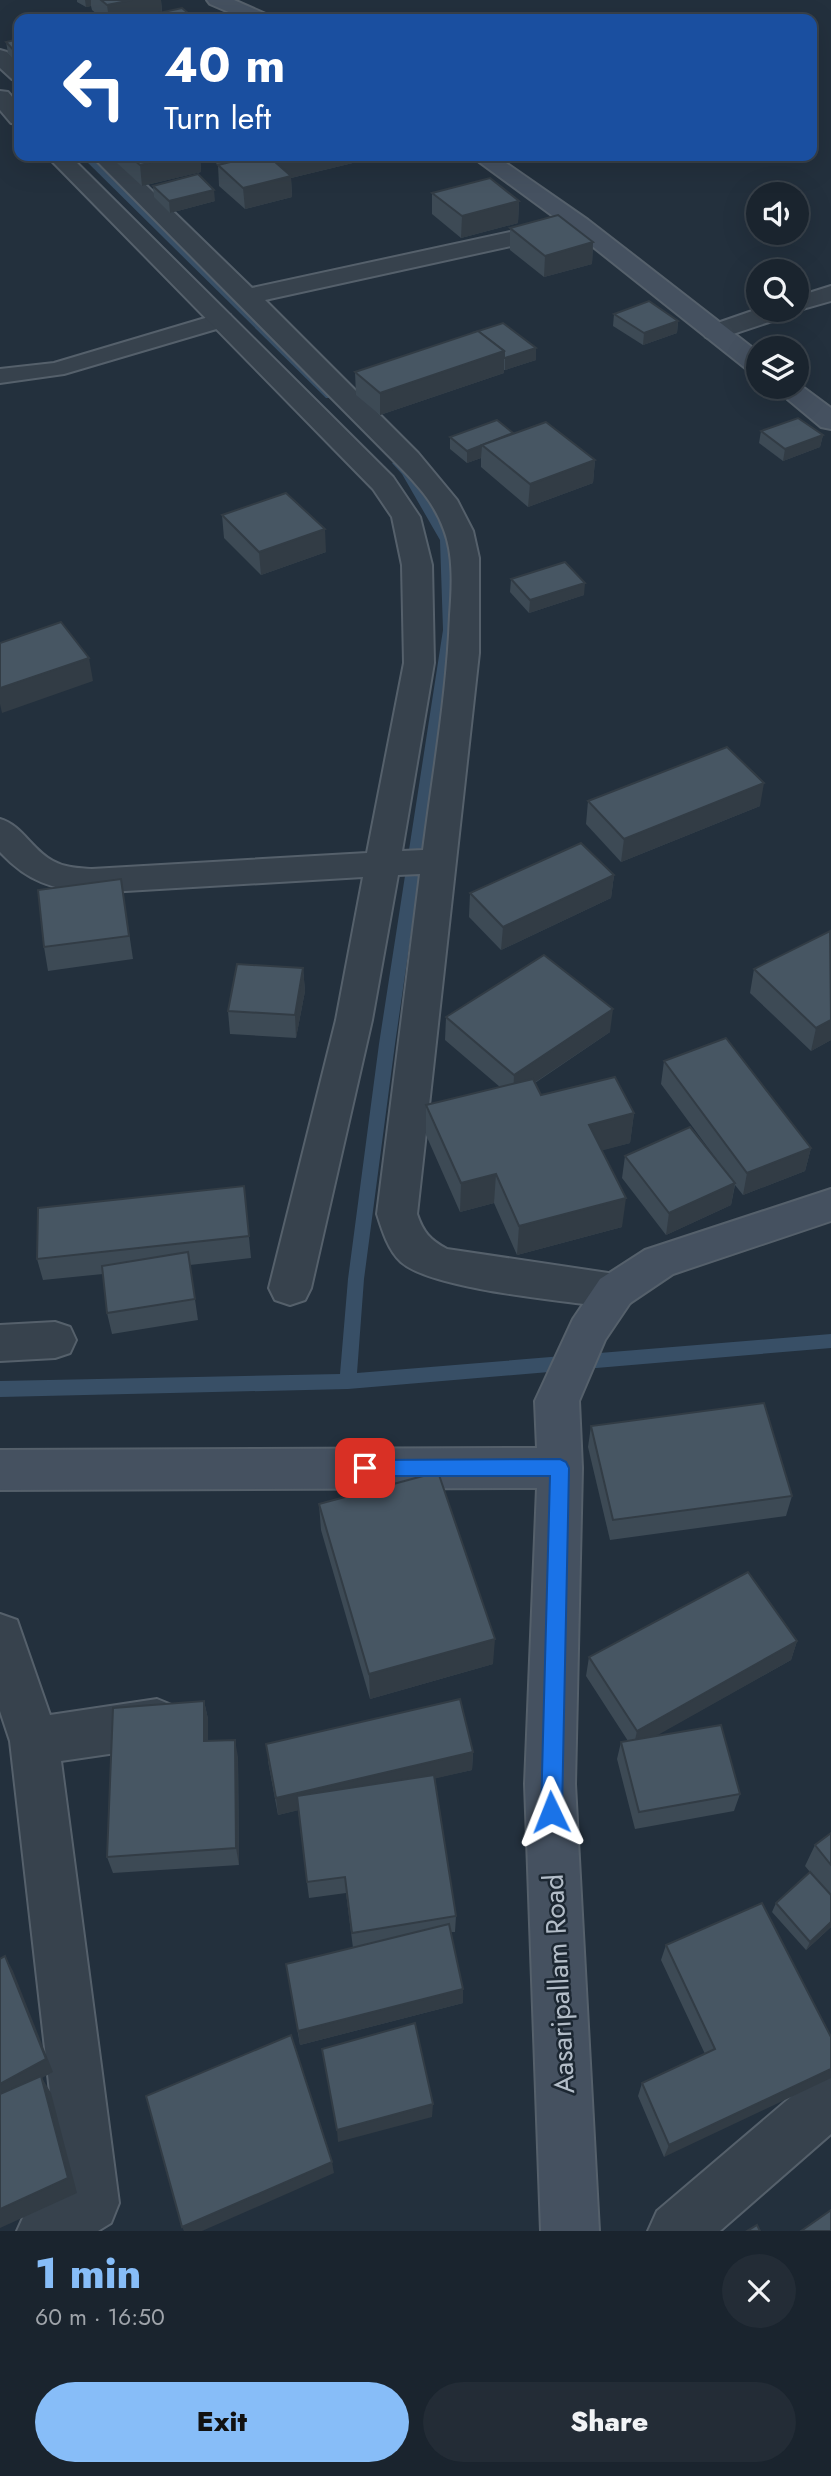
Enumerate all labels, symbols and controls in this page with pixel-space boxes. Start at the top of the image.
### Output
text: 40 m [164,30,286,100]
icon: left [49,42,140,133]
text: Turn left [164,95,271,141]
map controls [746,182,809,399]
button: sound [746,182,809,245]
button: search [746,259,809,322]
button: layers [746,336,809,399]
pin [335,1438,395,1498]
icon: arrive [346,1449,384,1487]
position arrow [514,1775,588,1849]
street label: Aasaripallam Road [533,1873,585,2095]
text: 1 min [35,2243,141,2304]
button: close [722,2254,796,2328]
text: 60 m · 16:50 [35,2300,165,2334]
button: Exit [35,2382,409,2462]
button: Share [423,2382,796,2462]

